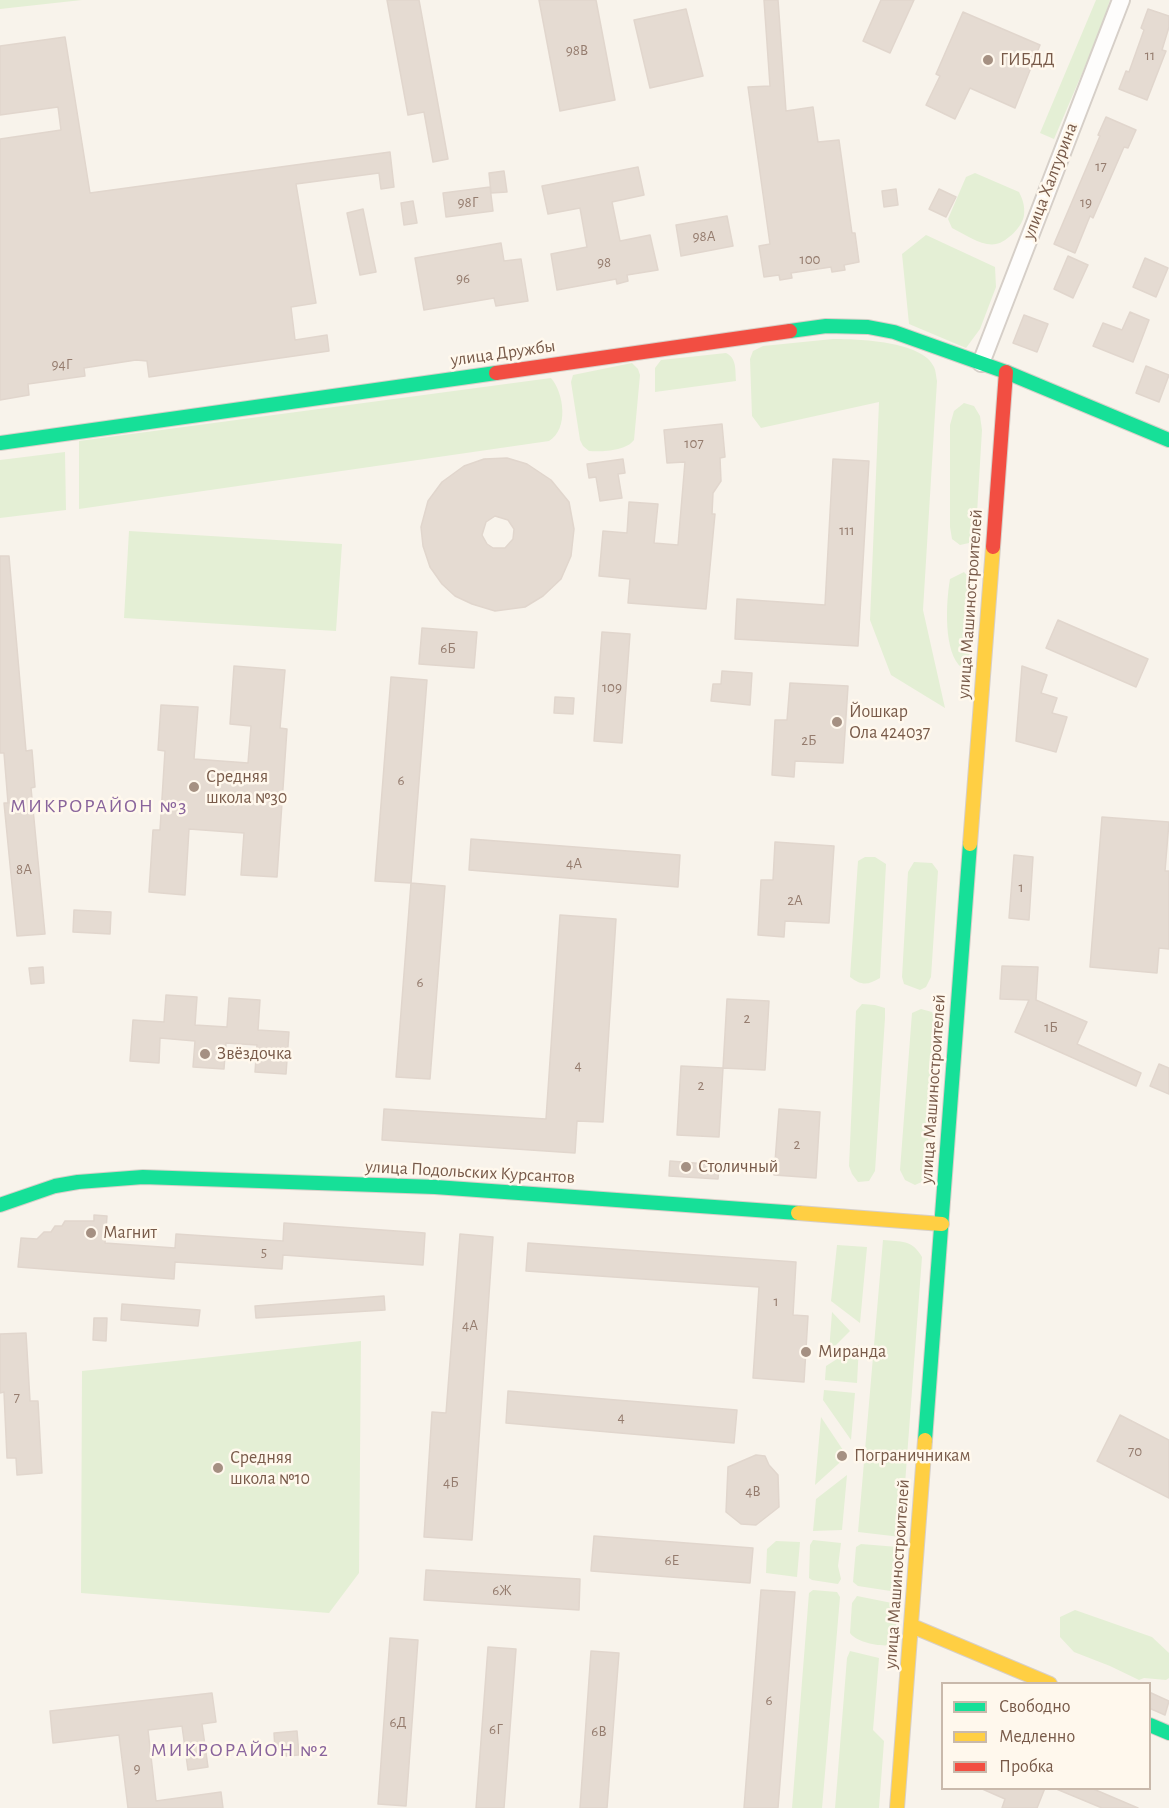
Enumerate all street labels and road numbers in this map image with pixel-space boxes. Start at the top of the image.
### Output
street label: улица Халтурина [1018,120,1082,242]
street label: улица Дружбы [449,335,557,371]
street label: улица Машиностроителей [953,508,987,700]
street label: улица Машиностроителей [916,993,950,1185]
street label: улица Подольских Курсантов [365,1156,575,1188]
street label: улица Машиностроителей [880,1478,914,1670]

